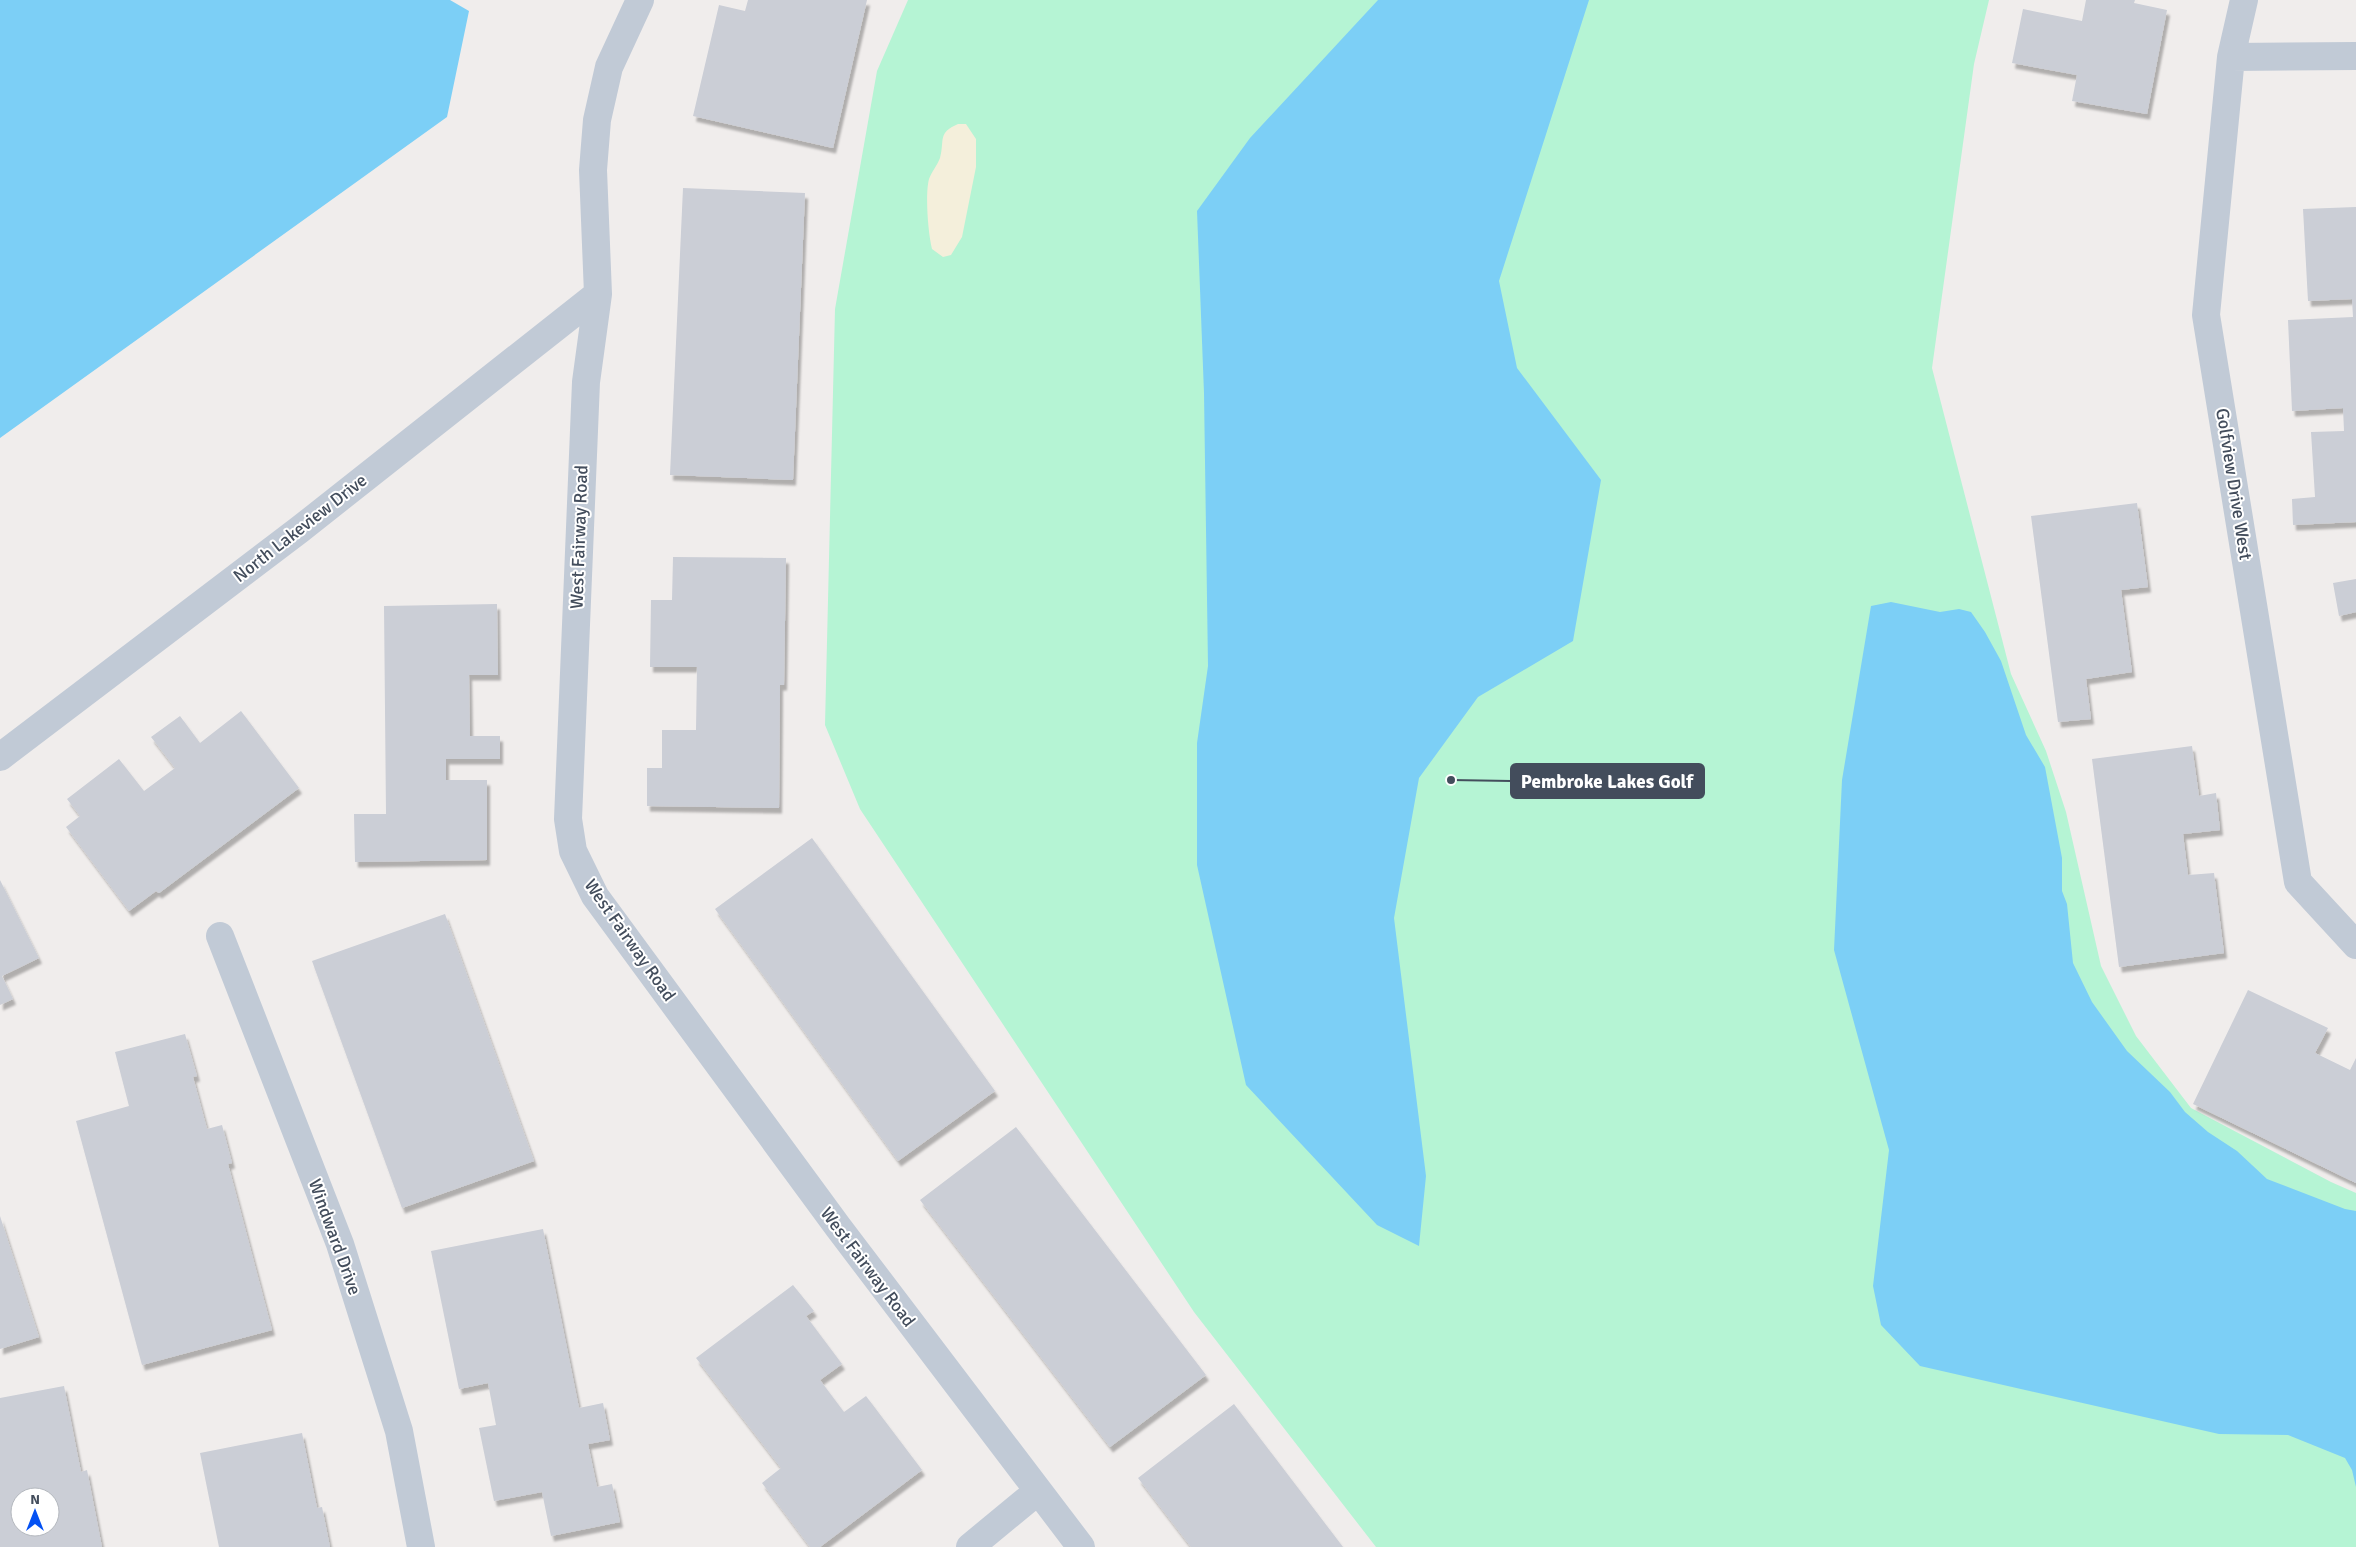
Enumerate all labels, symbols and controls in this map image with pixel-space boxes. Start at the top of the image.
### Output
street label: Golfview Drive West [2211,407,2257,561]
street label: West Fairway Road [565,465,593,609]
street label: North Lakeview Drive [229,469,371,587]
callout: Pembroke Lakes Golf [1511,764,1704,798]
text: Pembroke Lakes Golf [1521,770,1694,794]
street label: West Fairway Road [580,875,680,1005]
street label: Windward Drive [304,1176,366,1298]
street label: West Fairway Road [816,1203,920,1331]
north arrow [10,1487,60,1537]
text: N [30,1491,40,1508]

